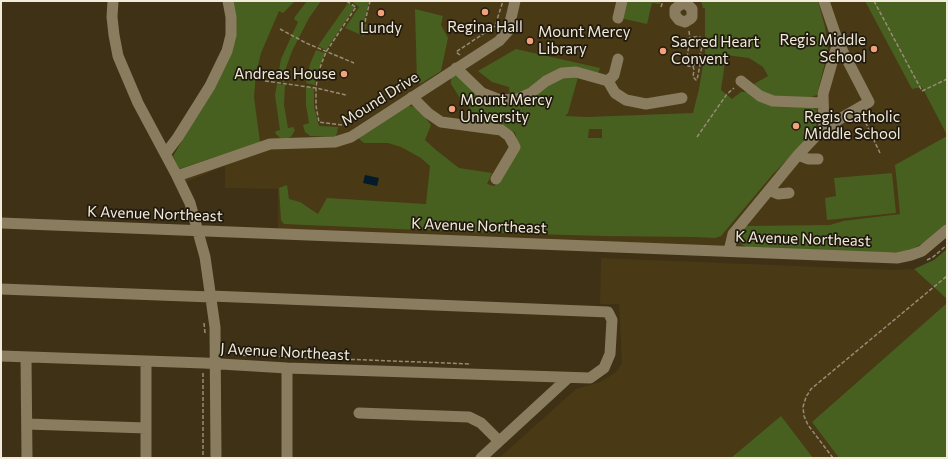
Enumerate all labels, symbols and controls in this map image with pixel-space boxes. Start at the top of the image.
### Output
marker: Regina Hall [480,7,490,17]
marker: Lundy [376,8,386,18]
place label: Regina Hall [447,18,523,36]
place label: Lundy [360,19,402,37]
place label: Mount Mercy Library [538,23,630,58]
place label: Regis Middle School [780,31,866,66]
place label: Sacred Heart Convent [671,33,759,68]
marker: Mount Mercy Library [525,36,535,46]
marker: Regis Middle School [869,44,879,54]
marker: Sacred Heart Convent [658,46,668,56]
place label: Andreas House [234,65,336,83]
street label: Mound Drive [338,68,422,130]
marker: Andreas House [339,69,349,79]
place label: Mount Mercy University [460,91,552,126]
marker: Mount Mercy University [447,104,457,114]
place label: Regis Catholic Middle School [804,108,901,143]
marker: Regis Catholic Middle School [791,121,801,131]
street label: K Avenue Northeast [87,203,223,225]
street label: K Avenue Northeast [411,215,547,237]
street label: K Avenue Northeast [735,228,871,250]
street label: J Avenue Northeast [220,340,350,364]

